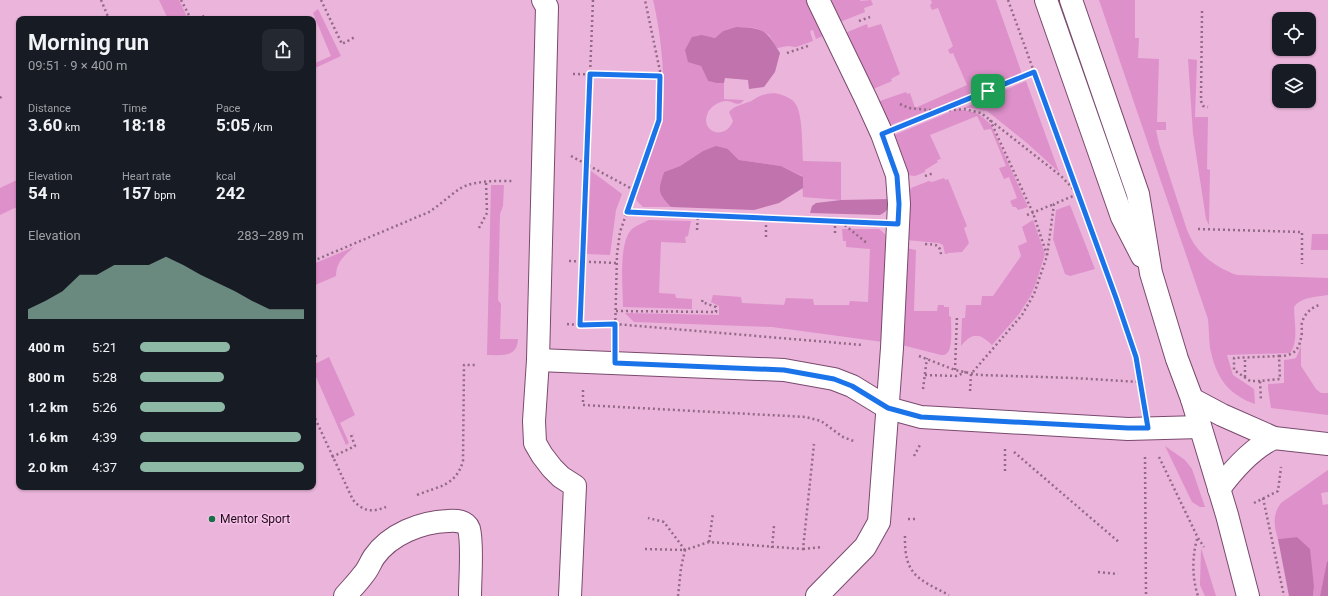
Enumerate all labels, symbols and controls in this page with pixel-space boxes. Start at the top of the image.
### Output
map controls [1272,12,1316,108]
button: locate [1272,12,1316,56]
button: share [262,29,304,71]
text: Morning run [28,30,149,55]
text: 09:51 · 9 × 400 m [28,58,127,73]
button: layers [1272,64,1316,108]
pin [971,74,1005,108]
icon: arrive [977,80,999,102]
text: Distance [28,102,71,115]
text: Time [122,102,147,115]
text: Pace [216,102,240,115]
text: 3.60 [28,115,62,135]
text: 18:18 [122,115,166,135]
text: 5:05 [216,115,250,135]
text: km [62,121,80,134]
text: /km [250,121,273,134]
text: Elevation [28,170,73,183]
text: Heart rate [122,170,171,183]
text: kcal [216,170,236,183]
text: 54 [28,183,48,203]
text: 157 [122,183,151,203]
text: 242 [216,183,245,203]
text: m [48,189,60,202]
text: bpm [151,189,176,202]
text: Elevation [28,228,81,243]
text: 283–289 m [237,228,304,243]
text: 400 m [28,340,65,355]
text: 5:21 [92,340,117,355]
text: 800 m [28,370,65,385]
text: 5:28 [92,370,117,385]
text: 1.2 km [28,400,68,415]
text: 5:26 [92,400,117,415]
text: 1.6 km [28,430,68,445]
text: 4:39 [92,430,117,445]
text: 2.0 km [28,460,68,475]
text: 4:37 [92,460,117,475]
place label: Mentor Sport [220,512,290,526]
marker: Mentor Sport [207,514,217,524]

